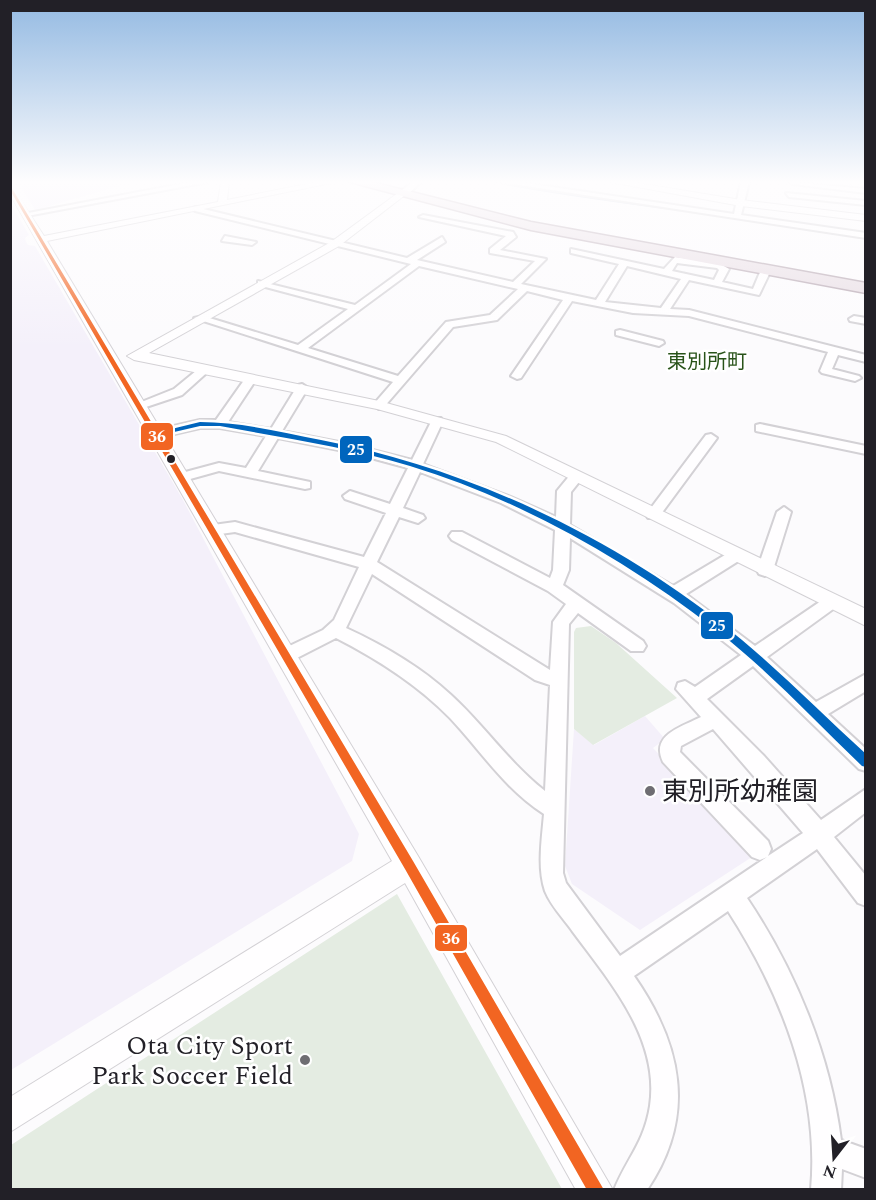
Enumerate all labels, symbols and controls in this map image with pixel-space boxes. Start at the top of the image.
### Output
district label: 東別所町 [667,347,747,377]
line badge: 36 [140,422,174,451]
text: 36 [148,425,166,449]
line badge: 25 [339,435,373,464]
text: 25 [347,438,365,462]
unlabelled marker [165,453,177,465]
line badge: 25 [700,611,734,640]
text: 25 [708,614,726,638]
place label: 東別所幼稚園 [662,772,818,812]
marker: 東別所幼稚園 [643,784,657,798]
line badge: 36 [434,924,468,952]
text: 36 [442,927,460,951]
place label: Ota City Sport Park Soccer Field [91,1026,293,1096]
marker: Ota City Sport Park Soccer Field [298,1053,312,1067]
north arrow [804,1128,864,1188]
text: N [820,1158,840,1185]

